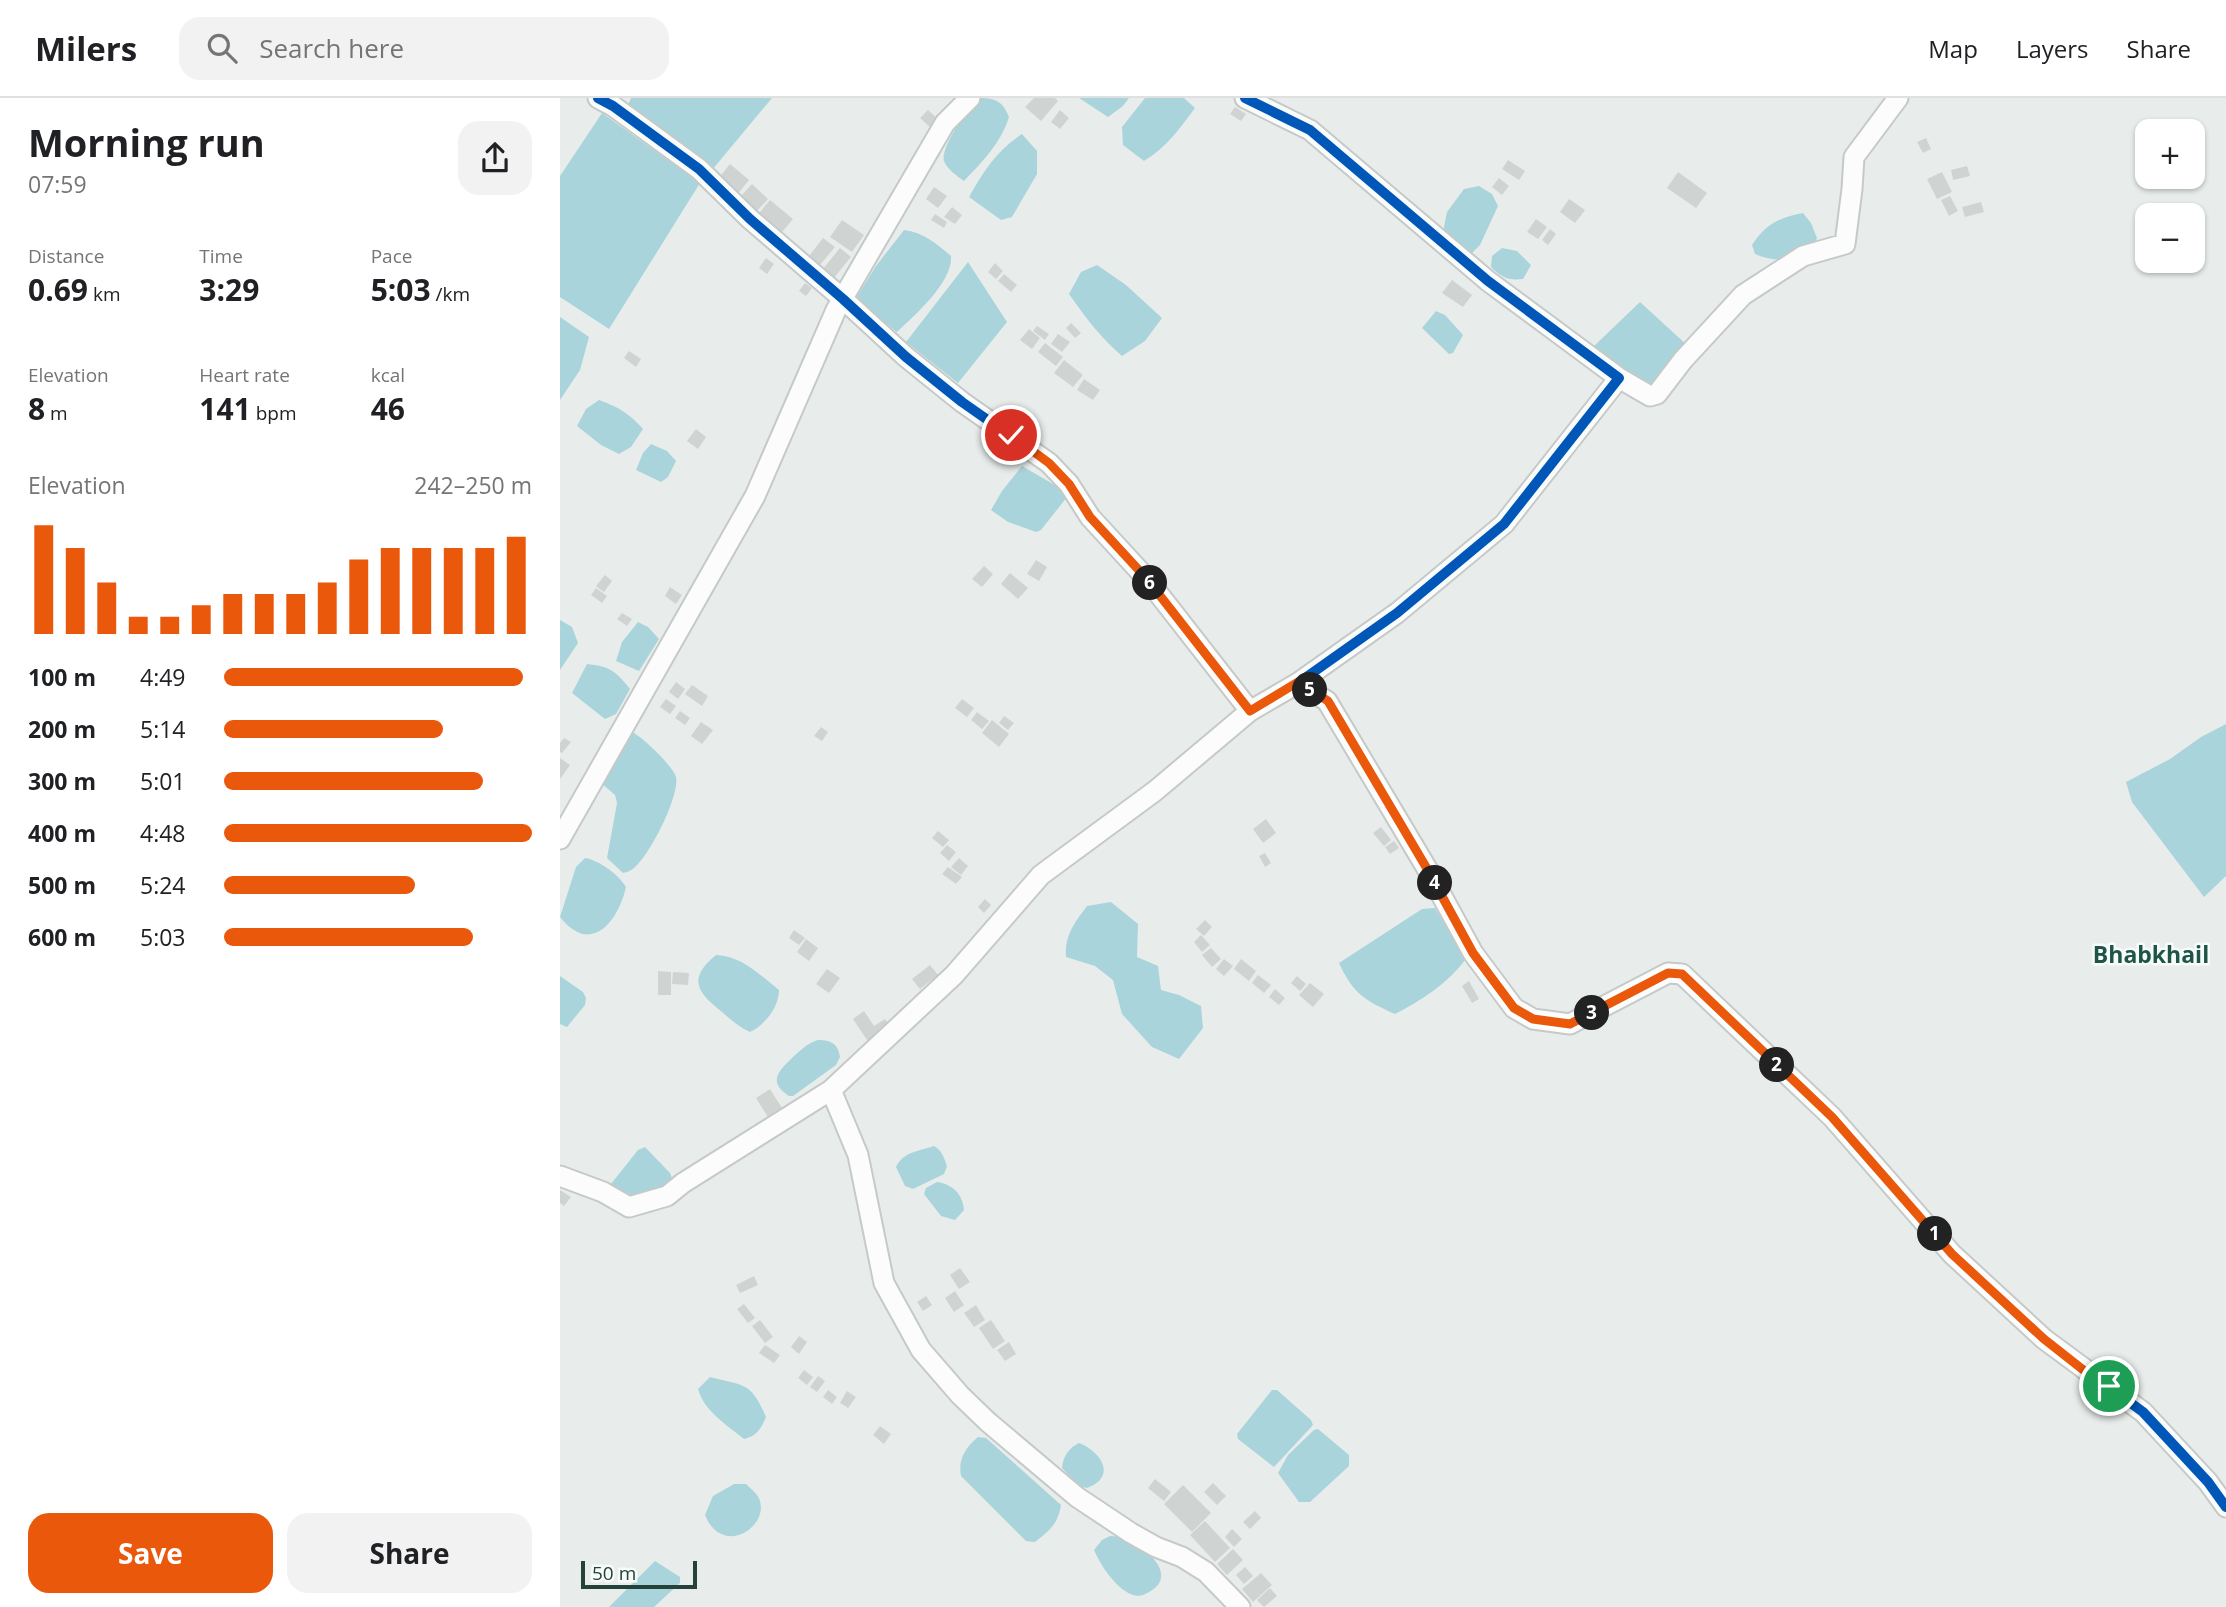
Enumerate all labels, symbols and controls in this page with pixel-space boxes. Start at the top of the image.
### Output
search box [179,17,669,80]
text: Milers [35,26,137,71]
icon: search [203,29,241,67]
text: Search here [259,30,404,66]
text: Map [1928,32,1978,65]
text: Layers [2016,32,2089,65]
text: Share [2127,32,2191,65]
text: Morning run [28,116,265,168]
map controls [2135,119,2205,273]
button: + [2135,119,2205,189]
button: share [458,121,532,195]
text: 07:59 [28,168,87,200]
button: − [2135,203,2205,273]
text: Distance [28,243,104,269]
text: Time [199,243,243,269]
text: Pace [371,243,412,269]
text: 0.69 [28,269,88,310]
text: 3:29 [199,269,259,310]
text: 5:03 [371,269,431,310]
text: km [88,281,121,307]
text: /km [431,281,470,307]
text: Elevation [28,362,109,388]
text: Heart rate [199,362,290,388]
text: kcal [371,362,405,388]
text: 8 [28,388,45,429]
text: 141 [199,388,251,429]
text: 46 [371,388,405,429]
text: m [45,400,68,426]
text: bpm [251,400,297,426]
pin [981,405,1041,465]
icon: check [992,416,1030,454]
text: Elevation [28,469,126,501]
text: 242–250 m [414,469,532,501]
pin: 6 [1132,566,1168,601]
text: 6 [1144,569,1155,595]
text: 100 m [28,661,96,693]
text: 4:49 [140,661,186,693]
pin: 5 [1292,672,1328,708]
text: 5 [1304,676,1315,702]
text: 200 m [28,713,96,745]
text: 5:14 [140,713,186,745]
text: 300 m [28,765,96,797]
text: 5:01 [140,765,186,797]
text: 400 m [28,817,96,849]
text: 4:48 [140,817,186,849]
pin: 4 [1418,866,1452,900]
text: 500 m [28,869,96,901]
text: 5:24 [140,869,186,901]
text: 4 [1429,869,1440,895]
text: 600 m [28,921,96,953]
text: 5:03 [140,921,186,953]
district label: Bhabkhail [2093,938,2209,970]
pin: 3 [1574,996,1610,1030]
text: 3 [1586,999,1597,1025]
pin: 2 [1760,1048,1794,1082]
text: 2 [1771,1051,1782,1077]
pin: 1 [1918,1216,1952,1252]
text: 1 [1929,1220,1940,1246]
pin [2079,1356,2139,1416]
icon: arrive [2090,1367,2128,1405]
button: Save [28,1513,273,1593]
button: Share [287,1513,532,1593]
scale bar [581,1558,696,1590]
text: 50 m [592,1560,636,1586]

